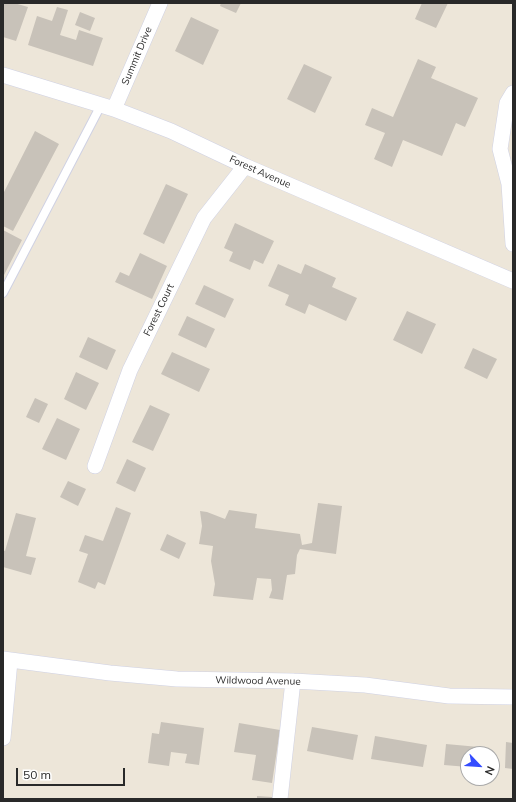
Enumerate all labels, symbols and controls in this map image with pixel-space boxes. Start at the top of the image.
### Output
street label: Summit Drive [119,25,155,87]
street label: Forest Avenue [227,153,293,191]
street label: Forest Court [141,282,177,338]
street label: Wildwood Avenue [215,674,301,688]
north arrow [460,746,500,786]
scale bar [18,760,127,786]
text: N [482,764,498,777]
text: 50 m [23,767,51,782]

